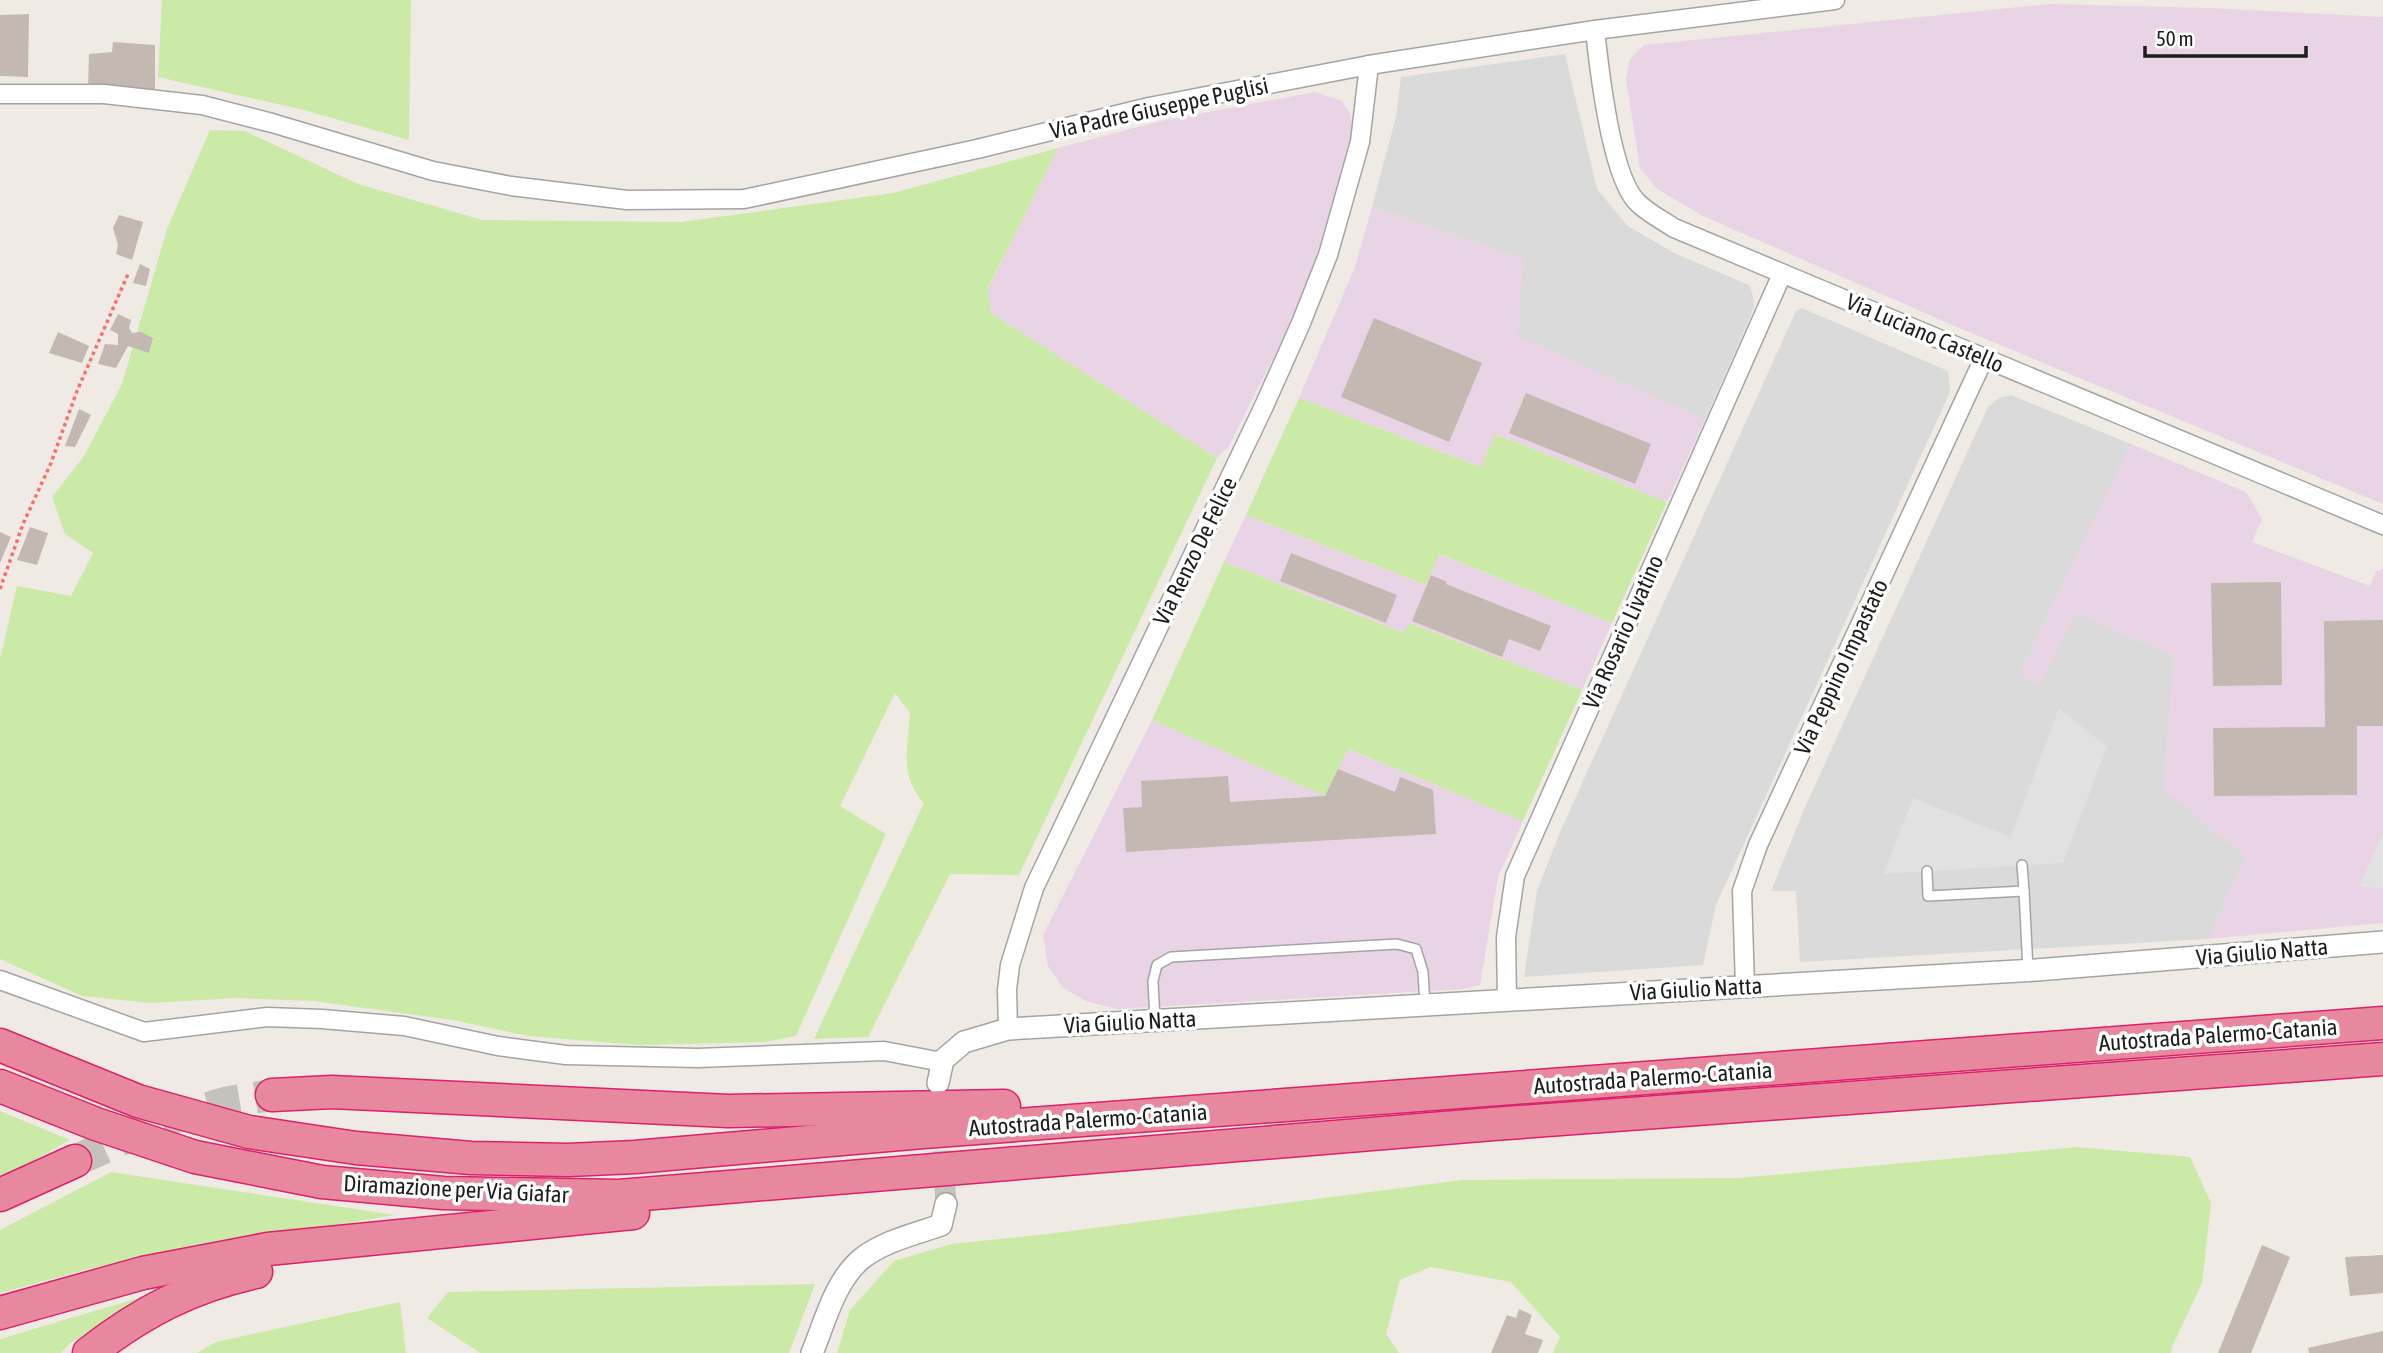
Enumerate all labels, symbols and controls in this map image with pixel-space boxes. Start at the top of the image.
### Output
scale bar [2145,14,2306,58]
text: 50 m [2156,26,2194,50]
street label: Via Padre Giuseppe Puglisi [1047,72,1271,144]
street label: Via Luciano Castello [1842,288,2008,378]
street label: Via Renzo De Felice [1148,473,1242,629]
street label: Via Rosario Livatino [1577,551,1669,713]
street label: Via Peppino Impastato [1789,575,1893,759]
street label: Via Giulio Natta [2195,933,2329,971]
street label: Via Giulio Natta [1629,973,1763,1005]
street label: Via Giulio Natta [1063,1006,1197,1038]
street label: Autostrada Palermo-Catania [2098,1014,2338,1056]
street label: Autostrada Palermo-Catania [1533,1057,1773,1099]
street label: Autostrada Palermo-Catania [968,1099,1208,1141]
street label: Diramazione per Via Giafar [343,1170,570,1208]

